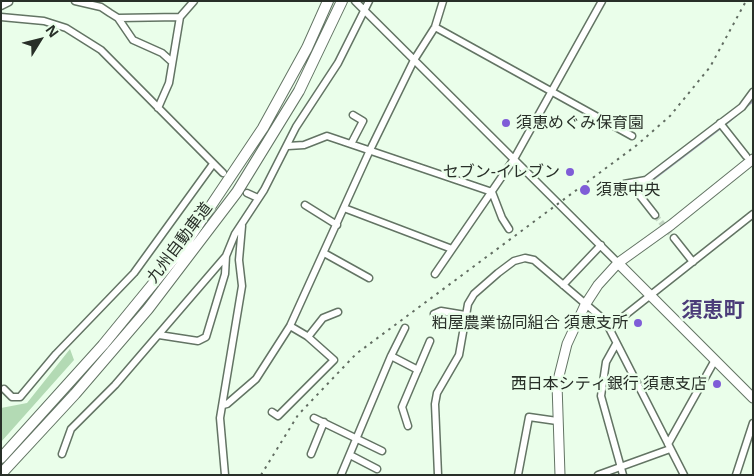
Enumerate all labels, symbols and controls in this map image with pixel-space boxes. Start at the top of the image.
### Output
north arrow [15,15,65,65]
text: N [42,21,64,41]
place label: 須恵めぐみ保育園 [516,113,644,133]
marker: 須恵めぐみ保育園 [500,117,512,129]
place label: セブン-イレブン [443,162,560,182]
marker: セブン-イレブン [564,166,576,178]
place label: 須恵中央 [596,180,660,200]
marker: 須恵中央 [578,183,592,197]
street label: 九州自動車道 [143,199,217,287]
district label: 須恵町 [682,298,744,324]
place label: 粕屋農業協同組合 須恵支所 [432,313,628,333]
marker: 粕屋農業協同組合 須恵支所 [632,317,644,329]
place label: 西日本シティ銀行 須恵支店 [511,374,707,394]
marker: 西日本シティ銀行 須恵支店 [711,378,723,390]

